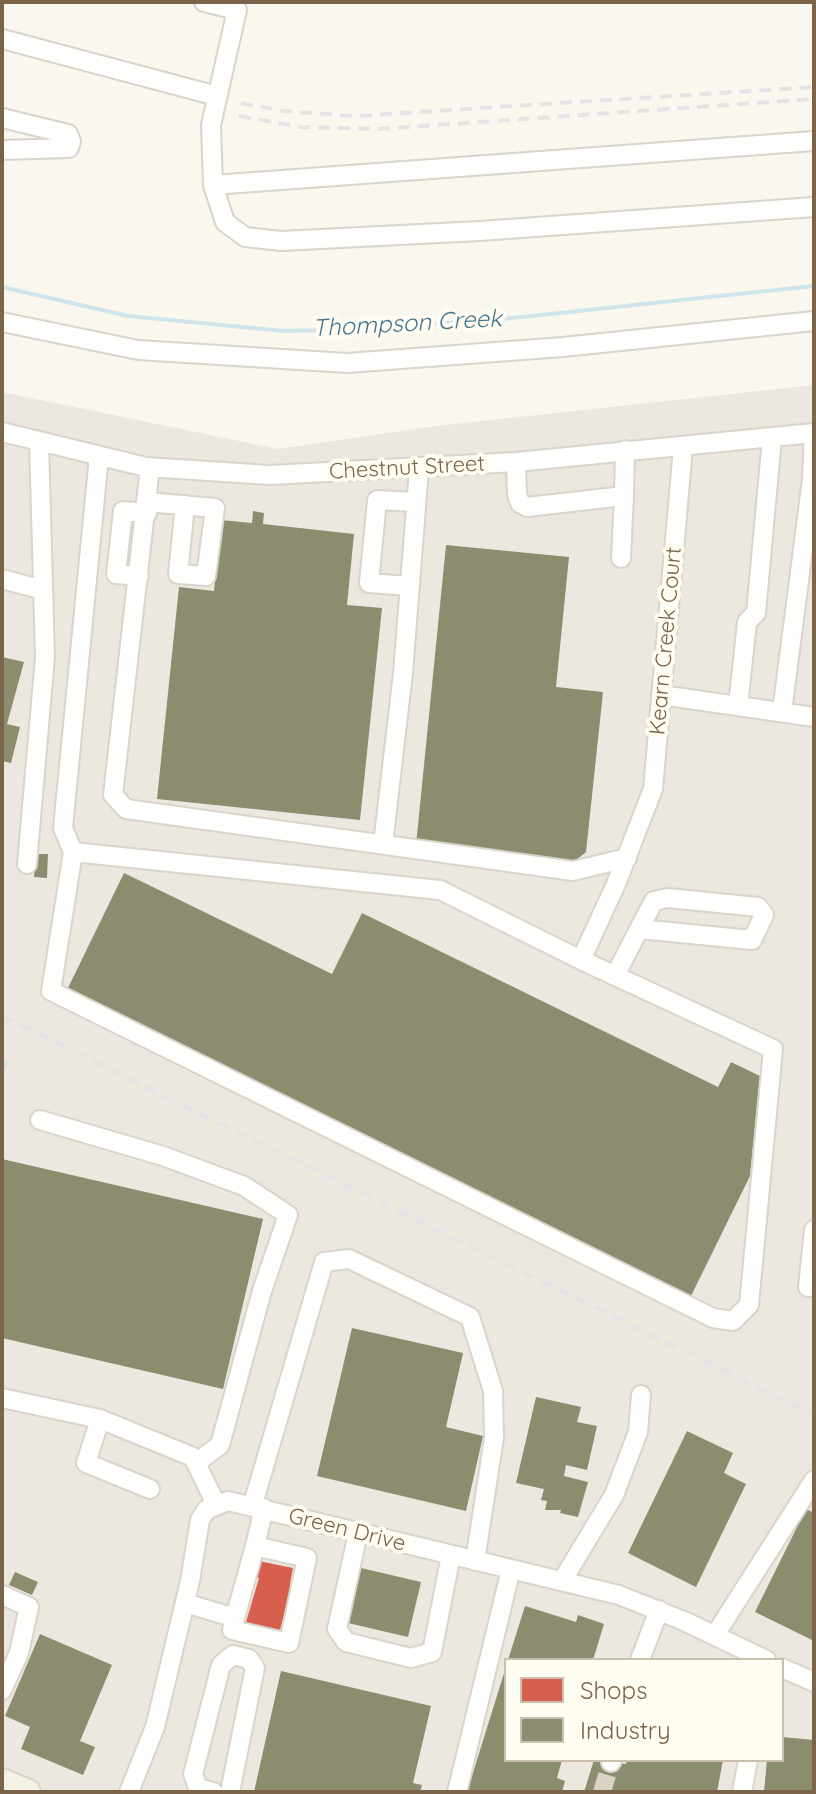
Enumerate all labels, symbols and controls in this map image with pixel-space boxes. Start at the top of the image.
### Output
water label: Thompson Creek [312,305,502,343]
street label: Chestnut Street [328,451,486,485]
street label: Kearn Creek Court [645,546,687,736]
street label: Green Drive [286,1503,408,1557]
legend [504,1658,784,1762]
text: Shops [580,1675,647,1705]
text: Industry [580,1715,671,1745]

